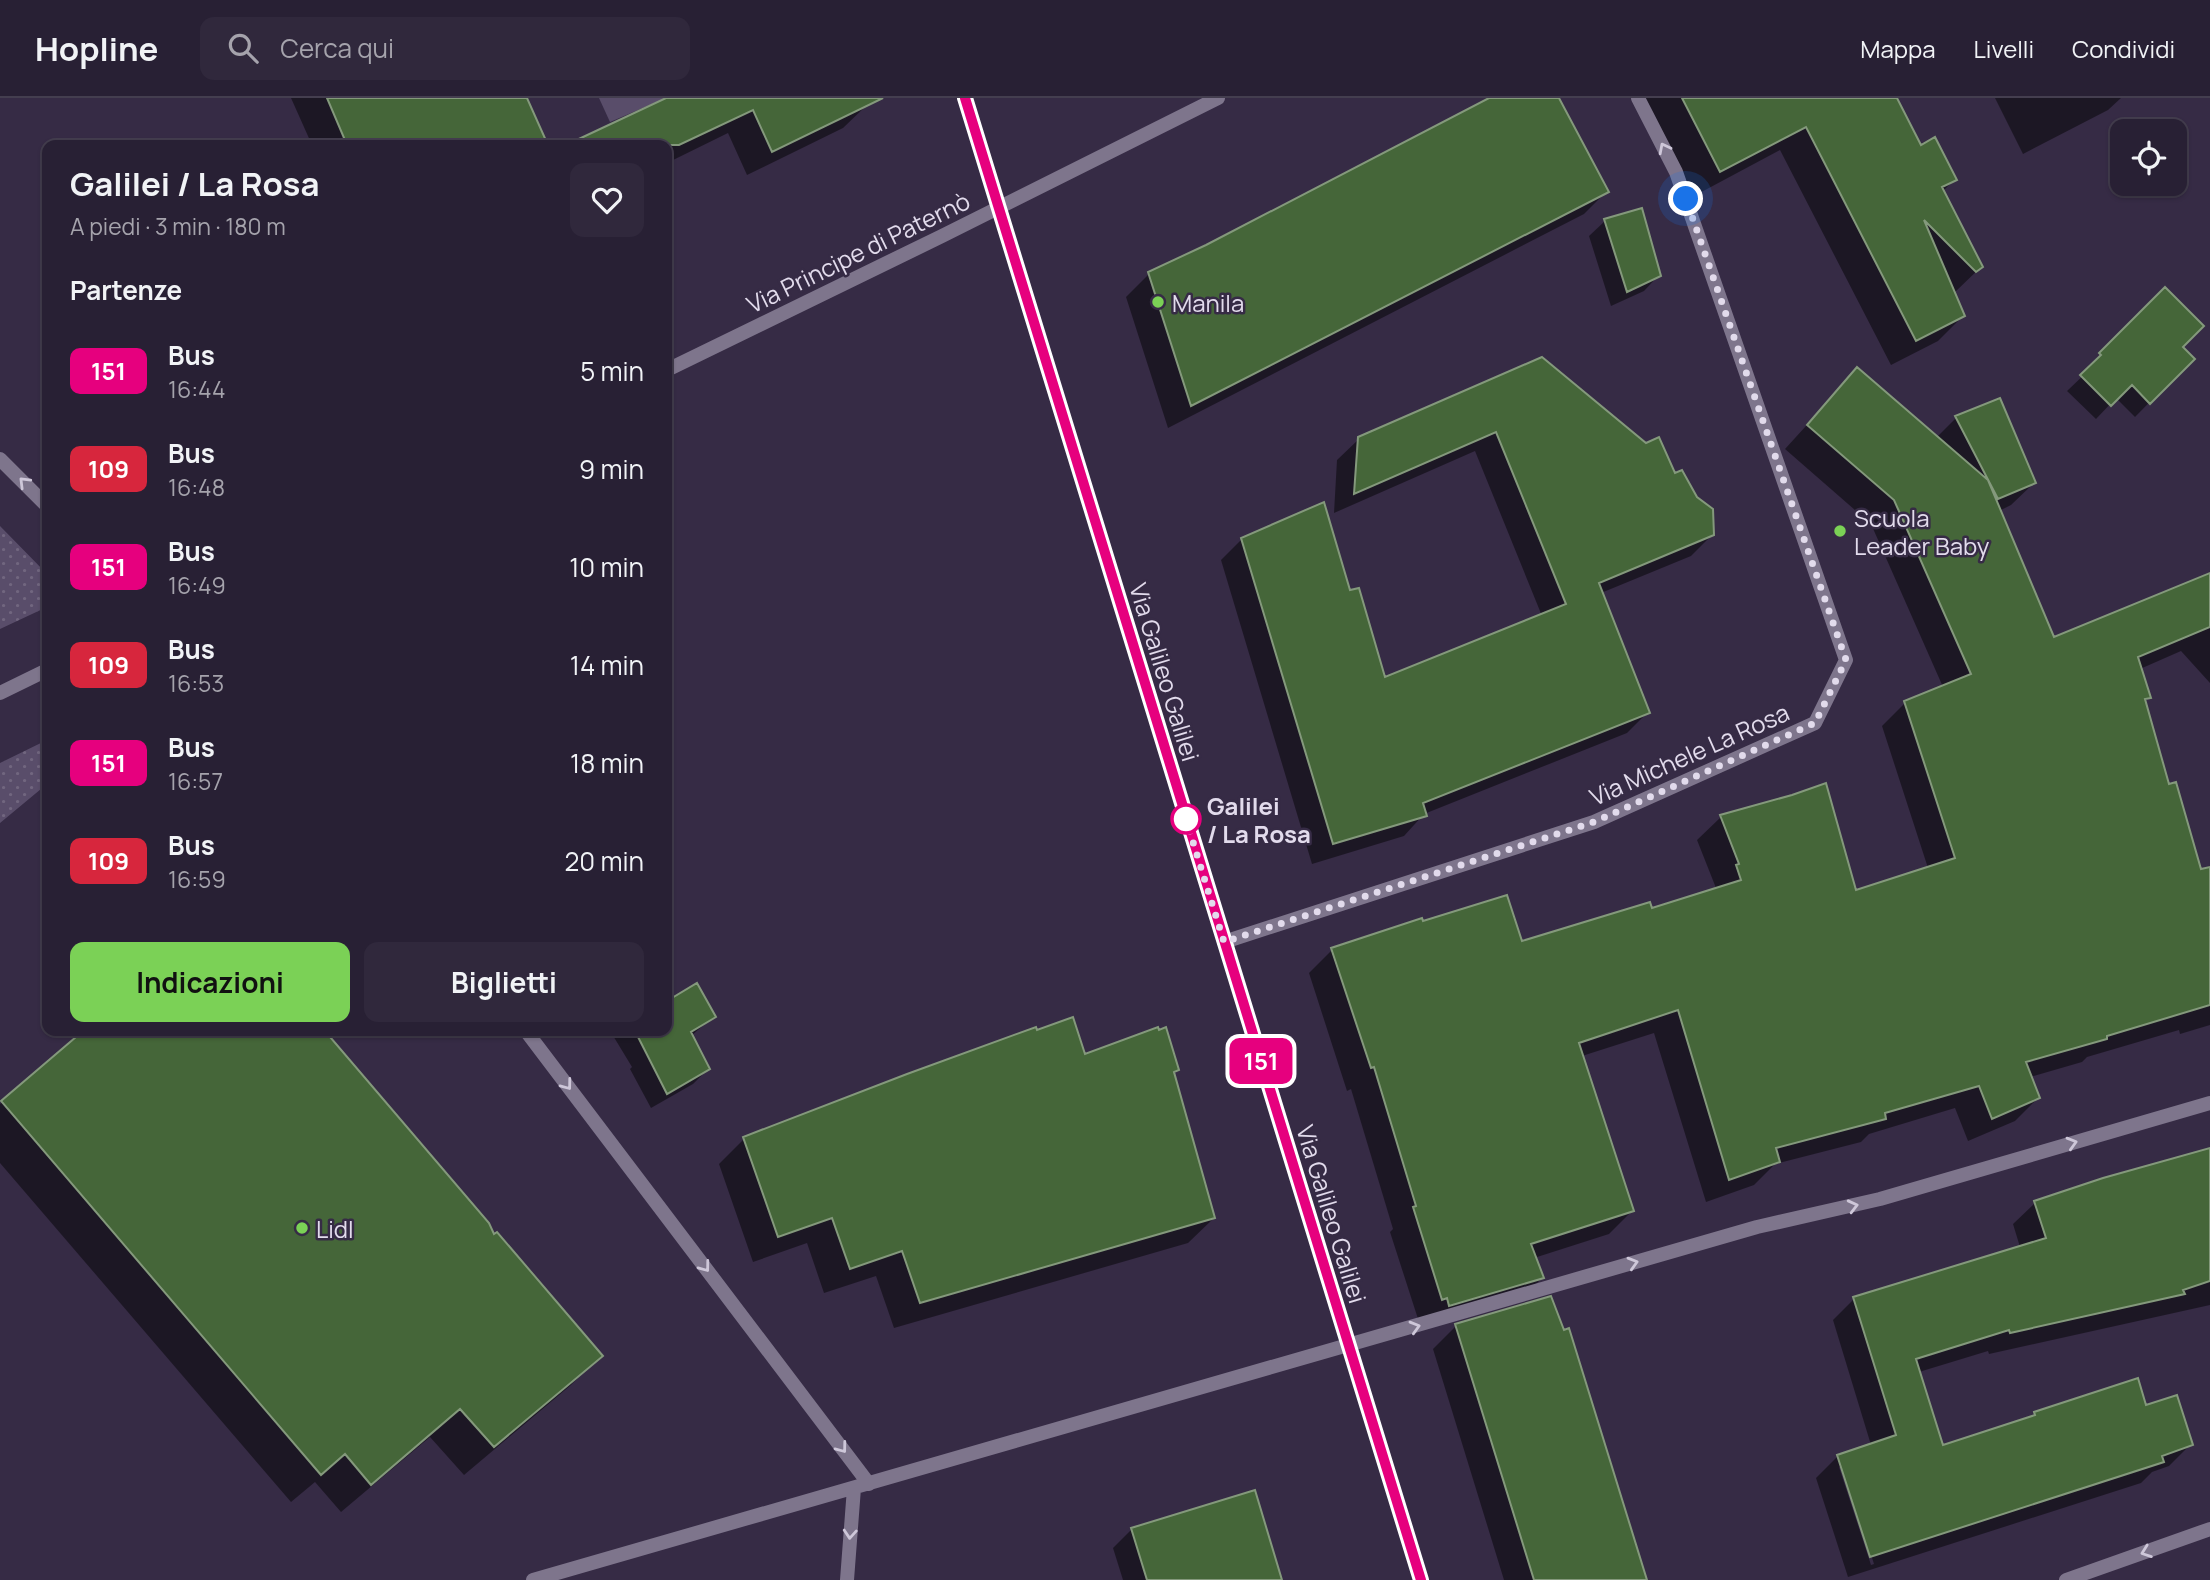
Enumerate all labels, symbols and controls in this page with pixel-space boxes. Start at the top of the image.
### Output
search box [200,17,690,80]
text: Hopline [35,26,158,71]
icon: search [224,29,262,67]
text: Cerca qui [280,30,394,66]
text: Mappa [1860,32,1936,65]
text: Livelli [1974,32,2034,65]
text: Condividi [2072,32,2175,65]
map controls [2110,119,2187,196]
button: locate [2110,119,2187,196]
one-way arrow [1659,143,1672,156]
text: Galilei / La Rosa [70,161,319,206]
button: heart [570,163,644,237]
your location [1668,181,1703,216]
street label: Via Principe di Paternò [741,184,975,320]
text: A piedi · 3 min · 180 m [70,210,286,242]
text: Partenze [70,272,182,308]
place label: Manila [1172,286,1244,319]
marker: Manila [1150,294,1166,310]
text: Bus [168,337,215,373]
text: 5 min [580,353,644,389]
text: 151 [91,354,126,387]
text: 16:44 [168,373,225,405]
text: Bus [168,435,215,471]
text: 9 min [579,451,644,487]
text: 109 [88,452,129,485]
text: 16:48 [168,471,225,503]
one-way arrow [19,477,32,490]
place label: Scuola Leader Baby [1854,501,1990,562]
marker: Scuola Leader Baby [1832,523,1848,539]
text: Bus [168,533,215,569]
text: 10 min [569,549,644,585]
text: 151 [91,550,126,583]
text: 16:49 [168,569,226,601]
street label: Via Galileo Galilei [1122,579,1208,765]
text: Bus [168,631,215,667]
text: 14 min [570,647,644,683]
text: 109 [88,648,129,681]
text: 16:53 [168,667,224,699]
street label: Via Michele La Rosa [1584,695,1794,813]
text: Bus [168,729,215,765]
text: 18 min [570,745,644,781]
text: 151 [91,746,126,779]
text: 16:57 [168,765,223,797]
place label: Galilei / La Rosa [1207,789,1311,850]
marker: Galilei / La Rosa [1171,804,1201,834]
text: Bus [168,827,215,863]
text: 20 min [565,843,644,879]
text: 109 [88,844,129,877]
text: 16:59 [168,863,226,895]
button: Indicazioni [70,942,350,1022]
button: Biglietti [364,942,644,1022]
line badge: 151 [1221,1038,1301,1084]
text: 151 [1243,1044,1279,1077]
one-way arrow [559,1077,572,1090]
street label: Via Galileo Galilei [1289,1121,1375,1307]
one-way arrow [2065,1137,2077,1152]
one-way arrow [1847,1200,1859,1214]
place label: Lidl [316,1212,354,1245]
marker: Lidl [294,1220,310,1236]
one-way arrow [1627,1257,1639,1272]
one-way arrow [696,1259,709,1271]
one-way arrow [1409,1321,1421,1336]
one-way arrow [834,1440,846,1453]
one-way arrow [843,1529,858,1540]
one-way arrow [2140,1544,2152,1558]

